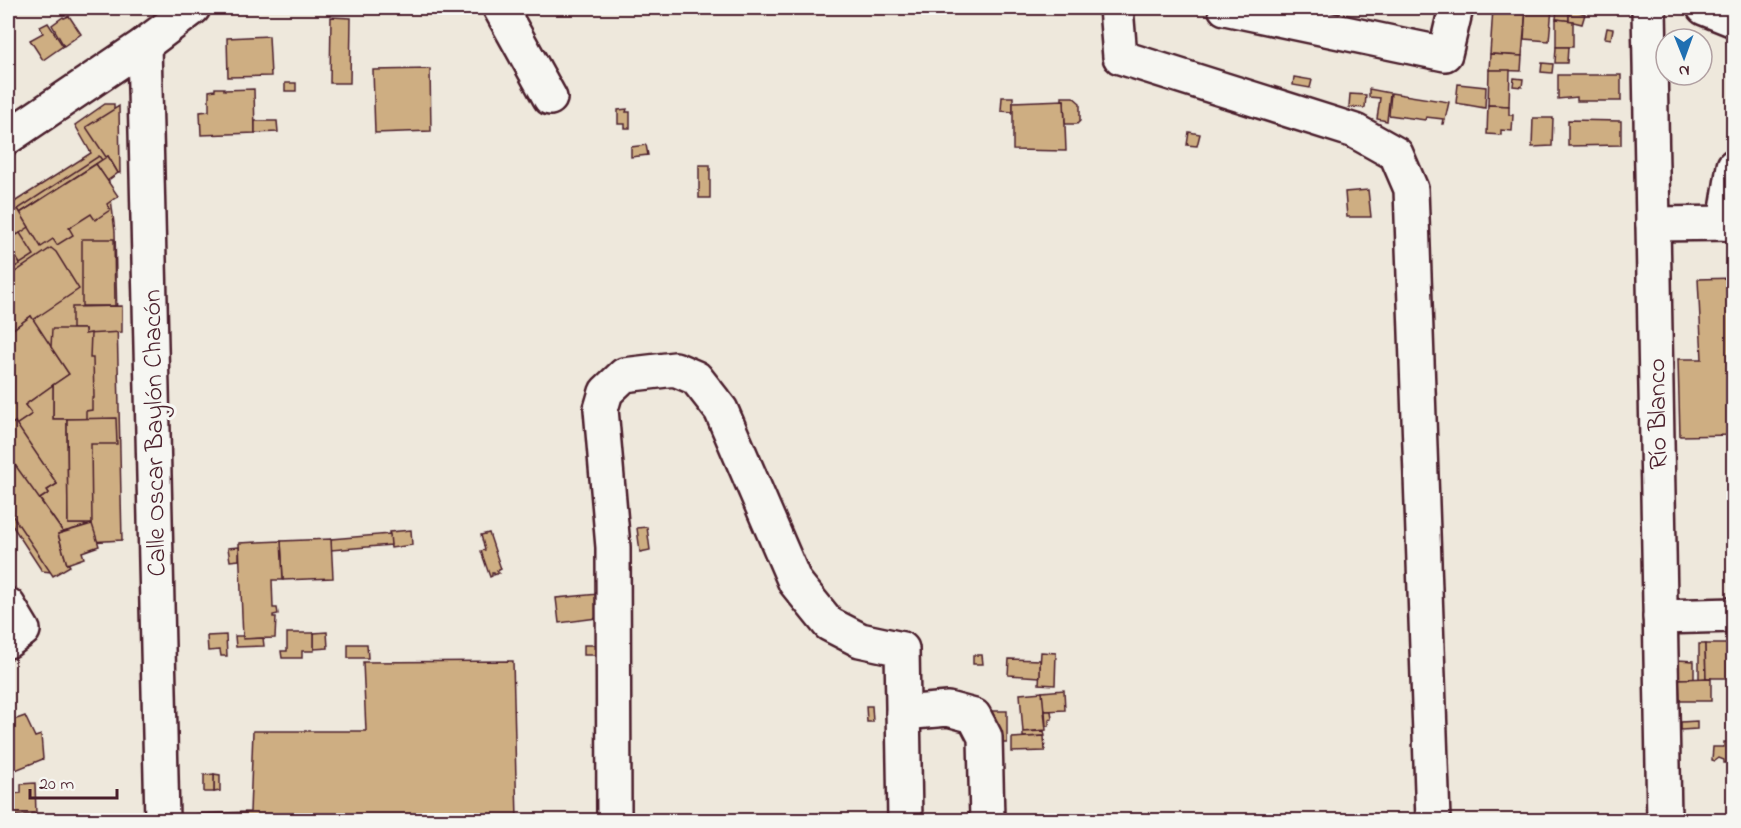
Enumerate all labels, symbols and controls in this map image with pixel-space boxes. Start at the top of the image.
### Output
north arrow [1654,27,1714,87]
text: N [1678,58,1690,82]
street label: Calle Oscar Baylón Chacón [134,289,178,577]
street label: Río Blanco [1639,358,1679,470]
scale bar [30,762,117,800]
text: 20 m [39,772,74,798]

